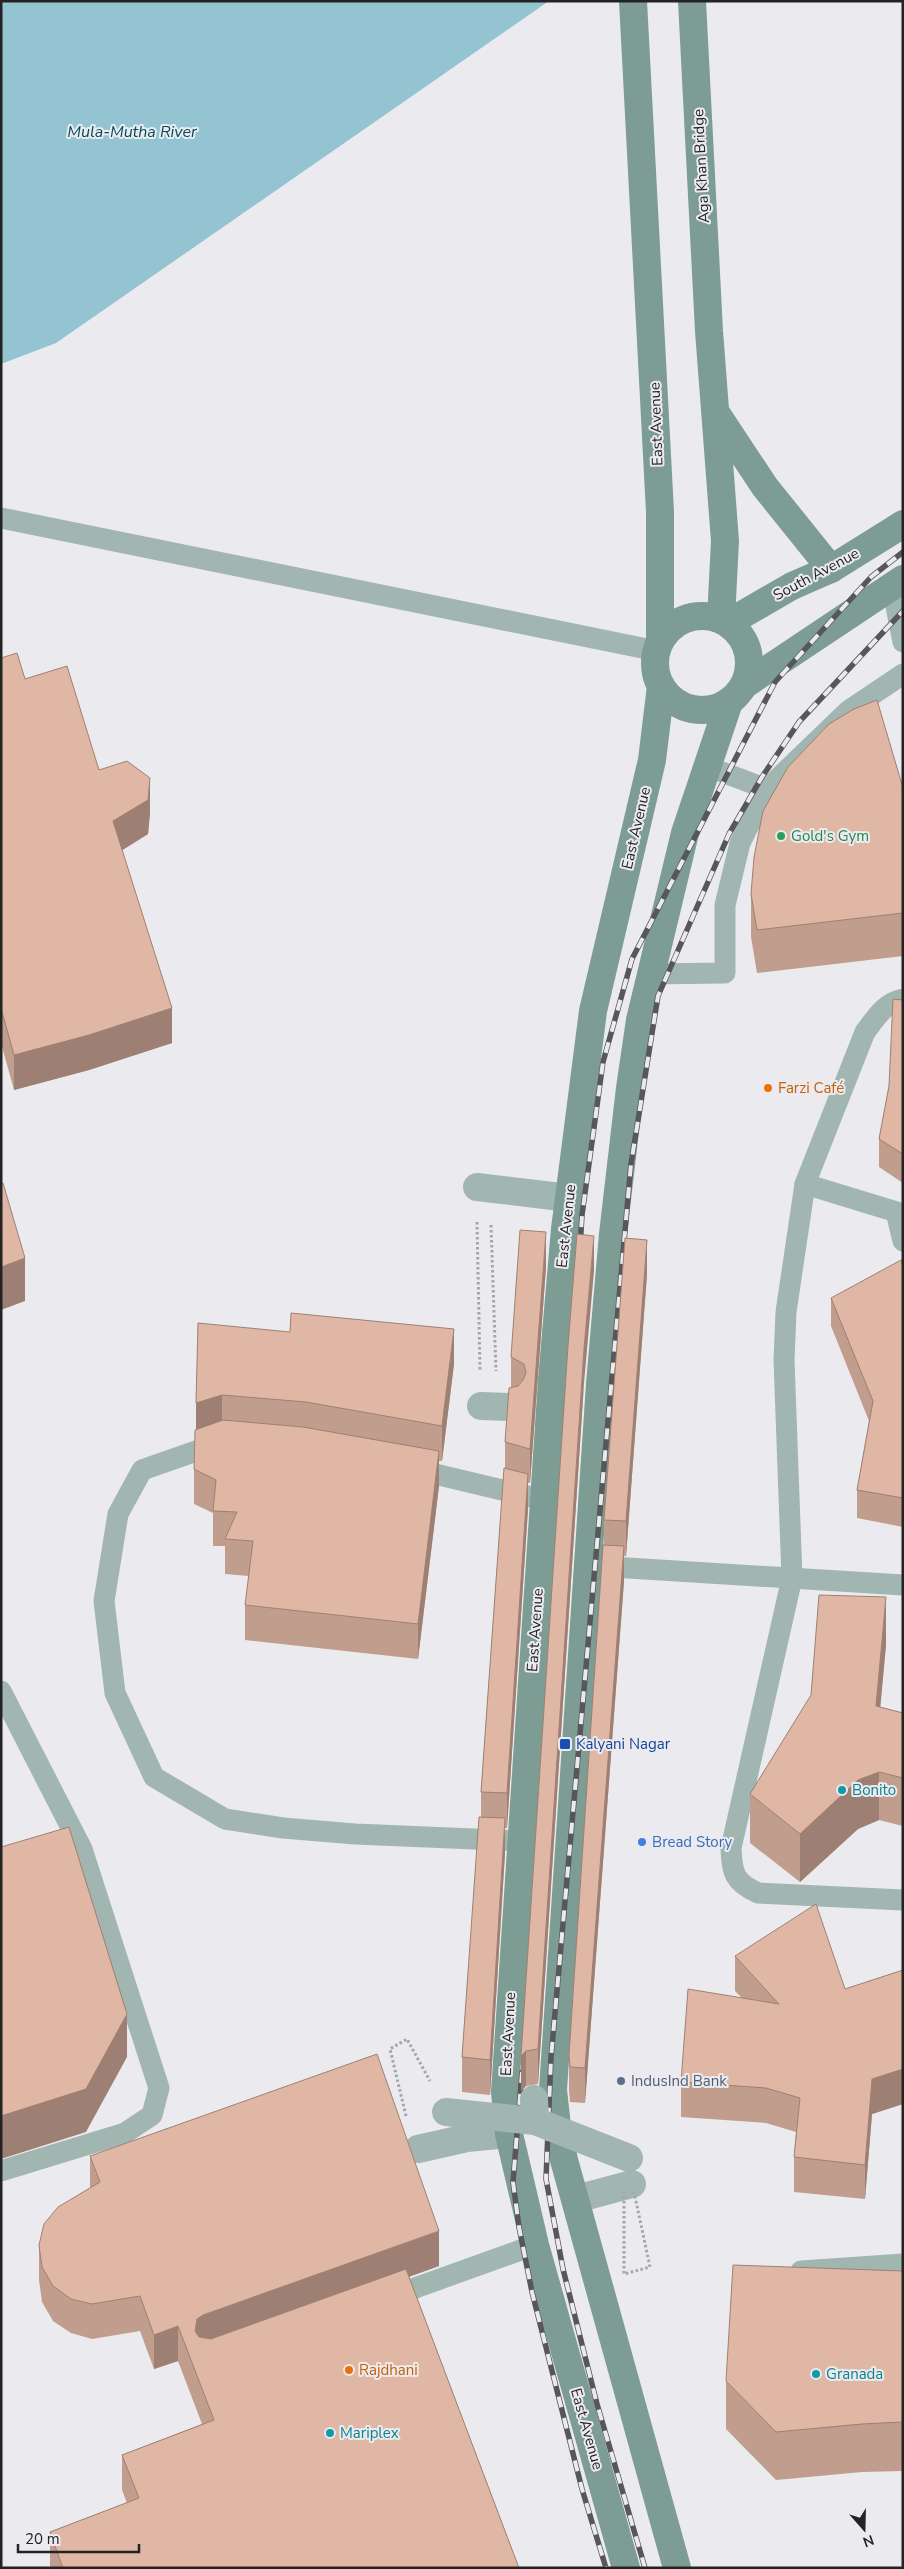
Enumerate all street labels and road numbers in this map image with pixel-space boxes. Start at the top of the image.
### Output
street label: Aga Khan Bridge [688,108,714,224]
street label: East Avenue [645,382,667,466]
street label: South Avenue [770,543,862,605]
street label: East Avenue [617,785,655,871]
street label: East Avenue [552,1183,580,1269]
street label: East Avenue [522,1587,548,1673]
street label: East Avenue [496,1992,520,2076]
street label: East Avenue [566,2386,608,2472]

